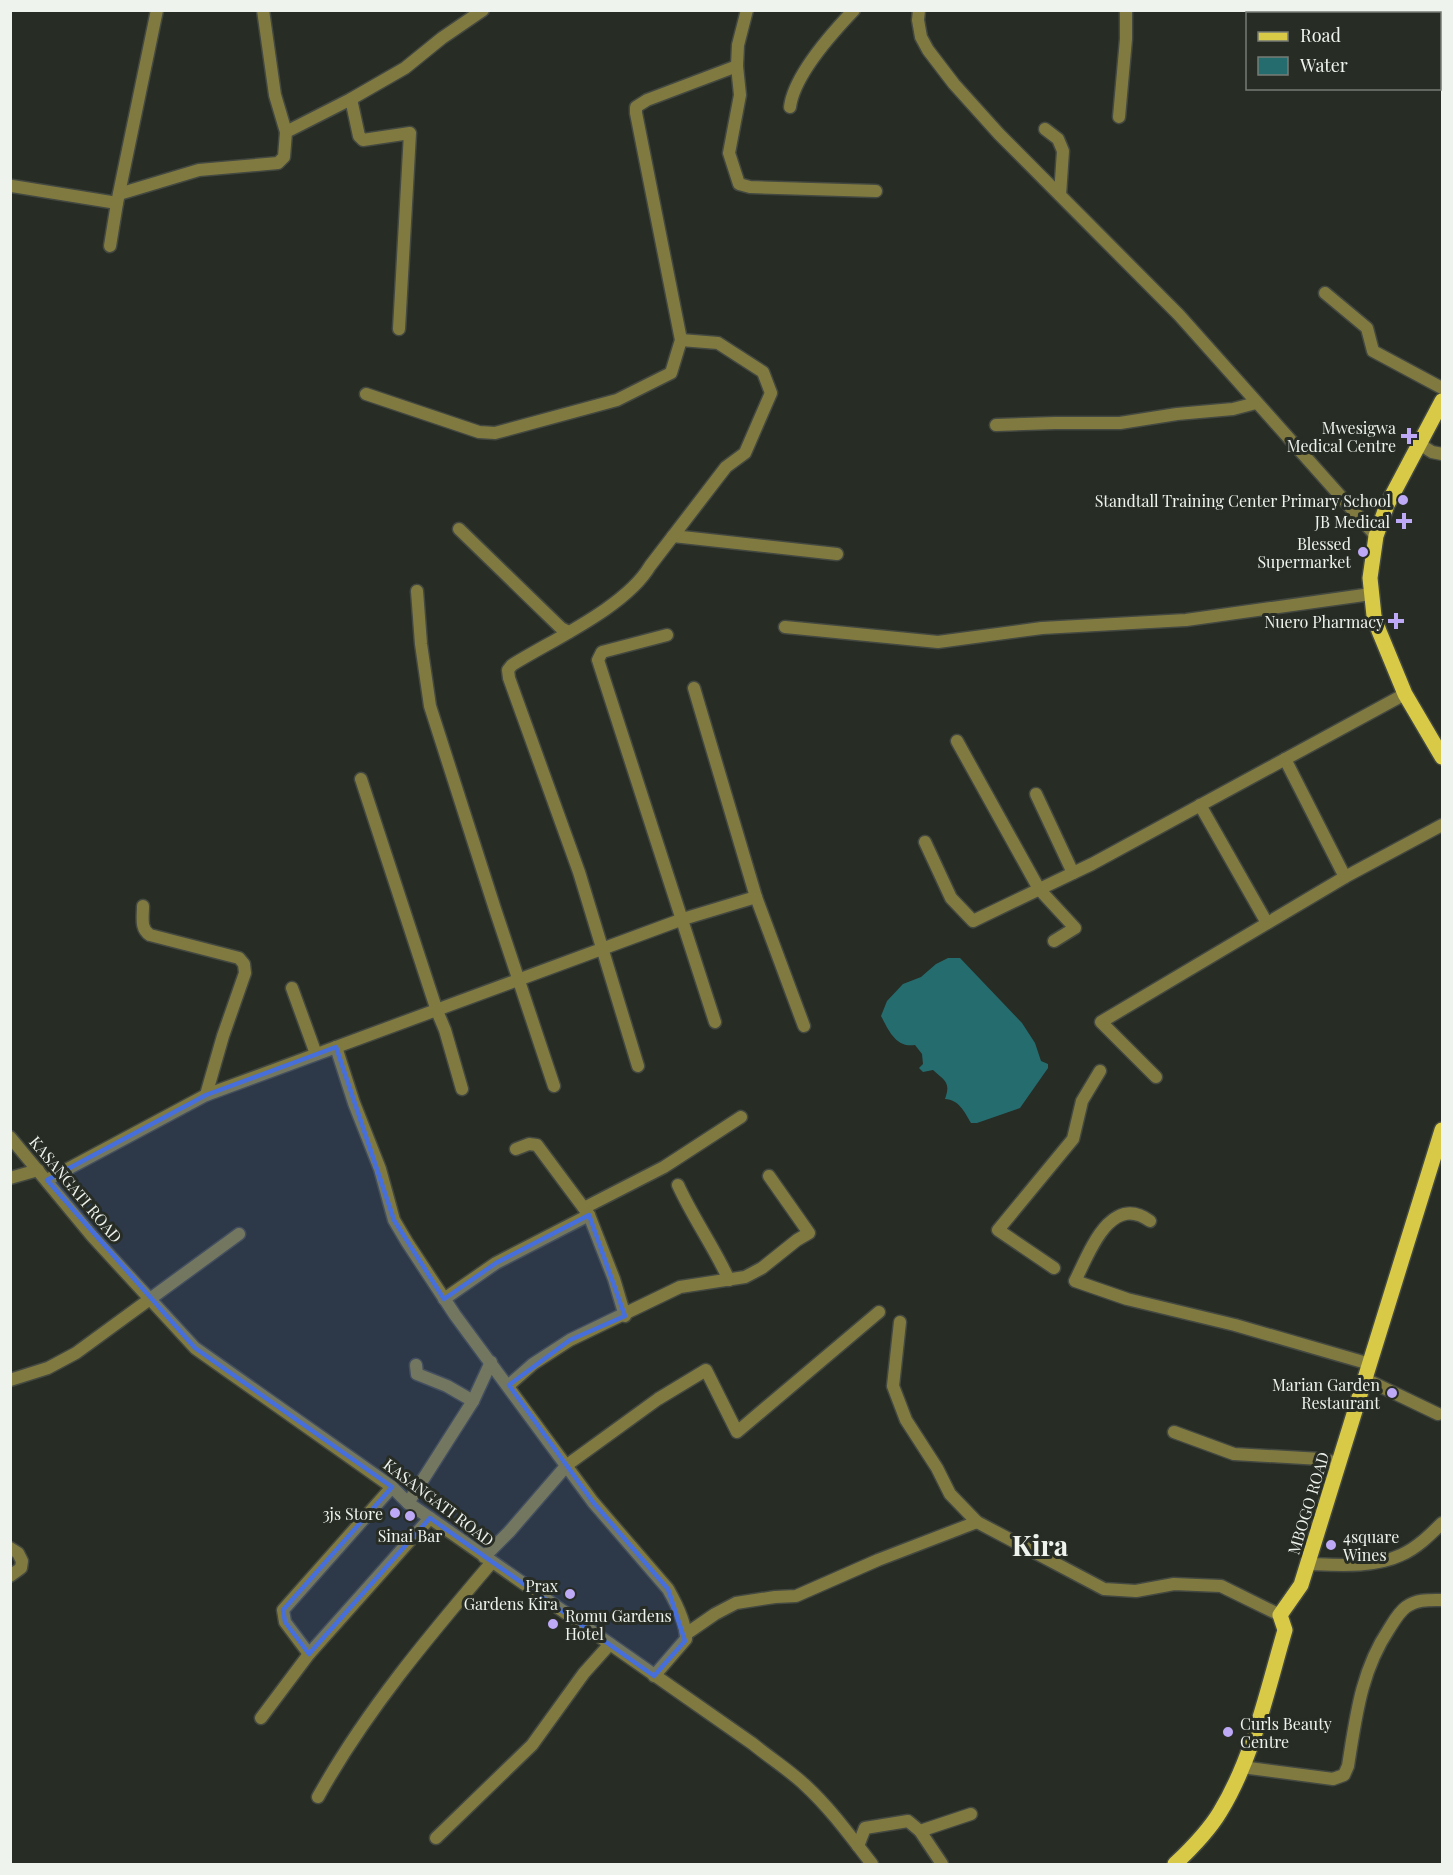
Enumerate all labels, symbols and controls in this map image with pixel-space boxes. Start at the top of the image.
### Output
legend [1246,12,1441,90]
text: Road [1300,23,1341,47]
text: Water [1299,53,1348,77]
place label: Mwesigwa Medical Centre [1287,417,1396,456]
marker: Mwesigwa Medical Centre [1400,427,1418,445]
place label: Standtall Training Center Primary School [1095,490,1391,511]
marker: Standtall Training Center Primary School [1396,493,1410,507]
place label: JB Medical [1314,511,1390,532]
marker: JB Medical [1395,512,1413,530]
place label: Blessed Supermarket [1257,533,1351,572]
marker: Blessed Supermarket [1356,545,1370,559]
place label: Nuero Pharmacy [1264,611,1384,632]
marker: Nuero Pharmacy [1389,614,1403,628]
street label: KASANGATI ROAD [25,1131,127,1247]
place label: Marian Garden Restaurant [1272,1374,1380,1413]
marker: Marian Garden Restaurant [1385,1386,1399,1400]
street label: MBOGO ROAD [1282,1449,1334,1557]
street label: KASANGATI ROAD [379,1454,499,1550]
place label: 3js Store [322,1503,383,1524]
marker: 3js Store [388,1506,402,1520]
marker: Sinai Bar [403,1509,417,1523]
place label: Sinai Bar [378,1525,442,1546]
district label: Kira [1012,1526,1069,1563]
place label: 4square Wines [1342,1526,1399,1565]
marker: 4square Wines [1324,1538,1338,1552]
place label: Prax Gardens Kira [464,1575,559,1614]
marker: Prax Gardens Kira [563,1587,577,1601]
place label: Romu Gardens Hotel [565,1605,672,1644]
marker: Romu Gardens Hotel [546,1617,560,1631]
place label: Curls Beauty Centre [1240,1713,1332,1752]
marker: Curls Beauty Centre [1221,1725,1235,1739]

